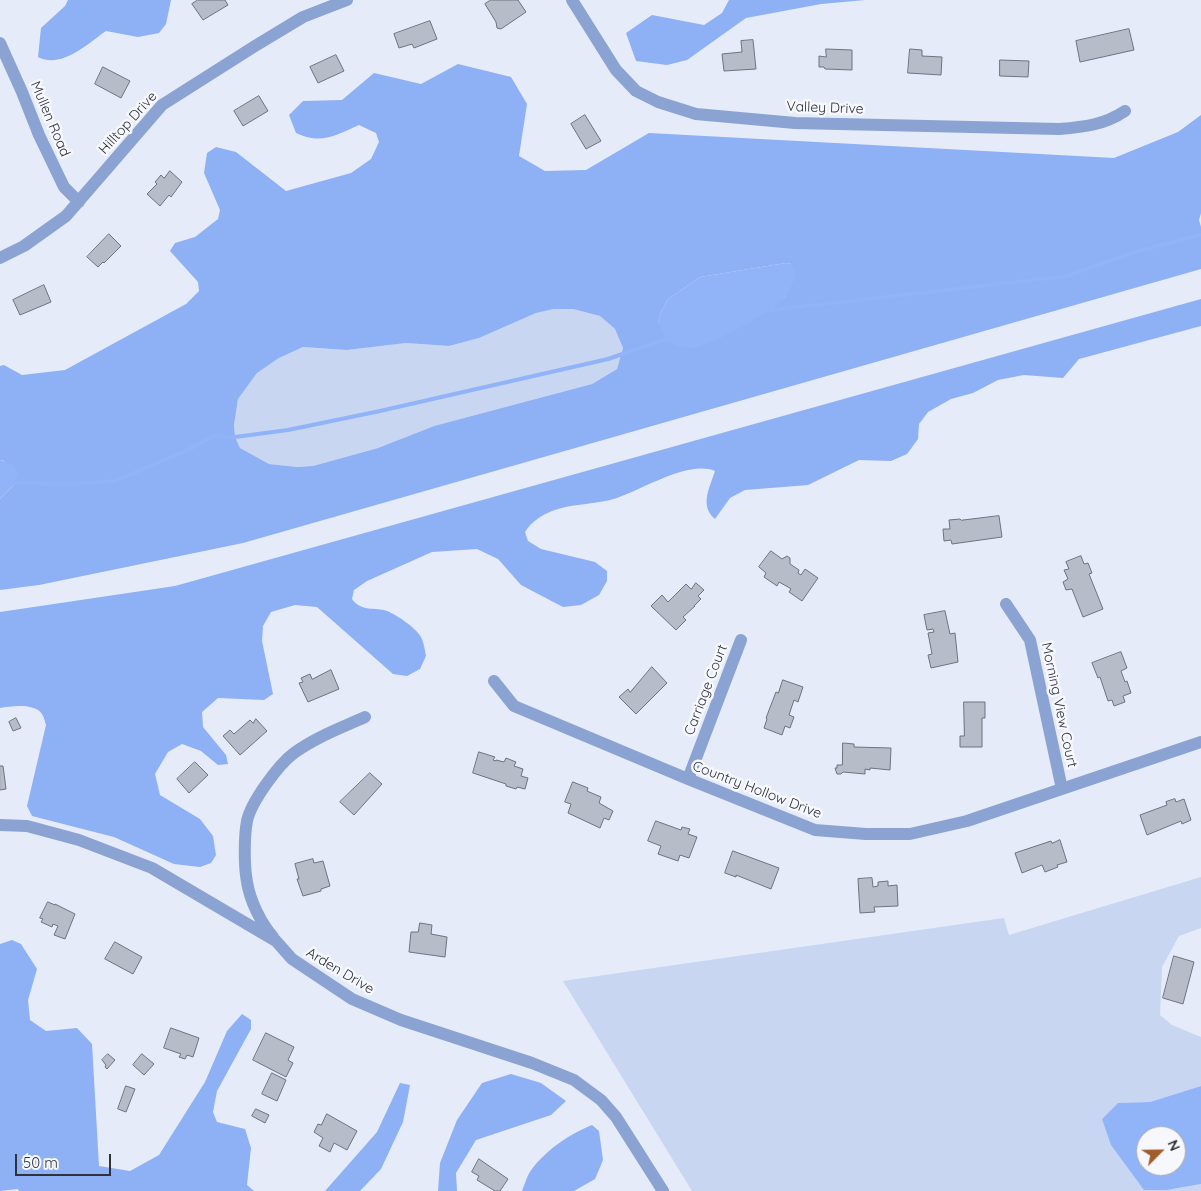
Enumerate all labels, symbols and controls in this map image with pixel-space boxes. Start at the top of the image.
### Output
street label: Mullen Road [27,79,73,159]
street label: Hilltop Drive [95,88,161,158]
street label: Valley Drive [786,98,864,118]
street label: Morning View Court [1038,641,1080,769]
street label: Carriage Court [681,642,731,738]
street label: Country Hollow Drive [690,758,824,822]
street label: Arden Drive [303,944,377,998]
north arrow [1136,1126,1186,1176]
text: N [1164,1137,1184,1154]
scale bar [18,1144,114,1176]
text: 50 m [23,1153,58,1172]

